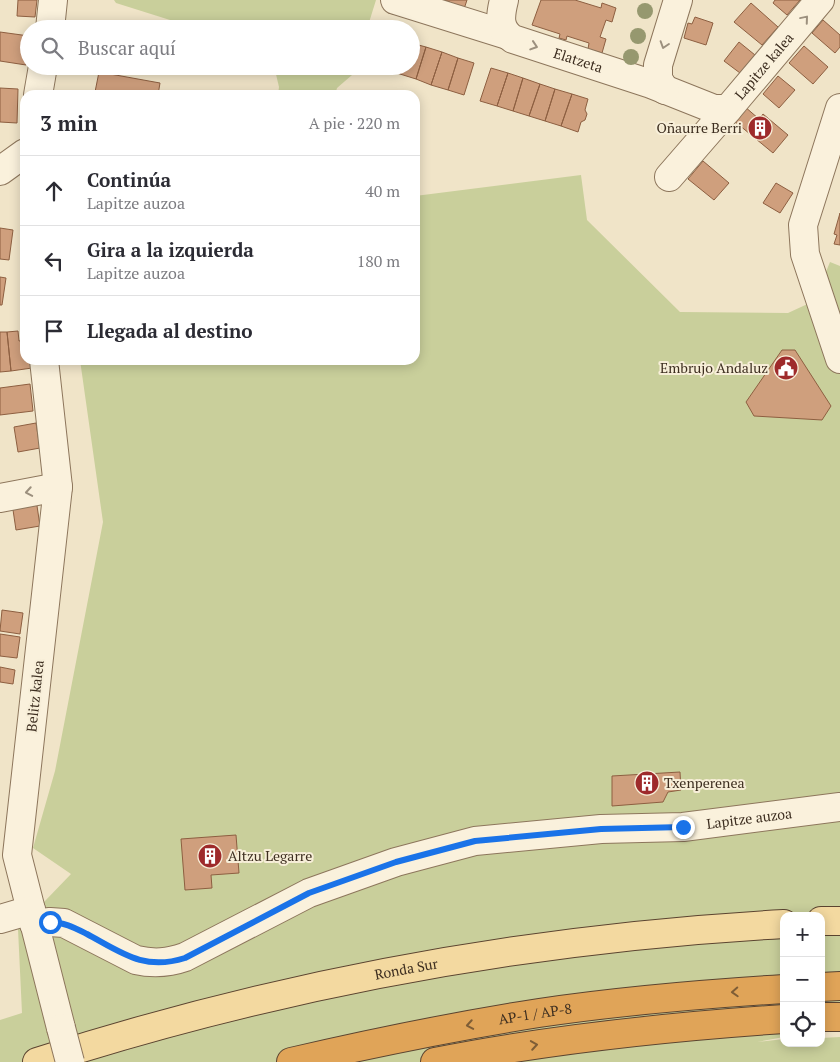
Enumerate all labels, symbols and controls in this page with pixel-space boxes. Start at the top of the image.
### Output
one-way arrow [799,15,808,24]
search box [20,20,420,75]
street label: Lapitze kalea [730,28,797,103]
icon: search [38,34,66,62]
text: Buscar aquí [78,35,176,60]
one-way arrow [529,40,537,50]
one-way arrow [659,41,669,49]
street label: Elatzeta [551,43,605,77]
text: 3 min [40,109,97,137]
text: A pie · 220 m [309,112,400,134]
building icon: Oñaurre Berri [747,115,773,141]
place label: Oñaurre Berri [656,118,742,137]
text: Continúa [87,167,171,192]
icon: ahead [40,177,68,205]
text: 40 m [365,180,400,202]
text: Lapitze auzoa [87,192,185,214]
text: Gira a la izquierda [87,237,254,262]
icon: left [40,247,68,275]
text: 180 m [357,250,400,272]
text: Lapitze auzoa [87,262,185,284]
icon: arrive [40,317,68,345]
text: Llegada al destino [87,318,253,343]
public building icon: Embrujo Andaluz [773,355,799,381]
place label: Embrujo Andaluz [660,358,768,377]
one-way arrow [24,486,33,497]
street label: Belitz kalea [21,659,48,733]
building icon: Txenperenea [634,770,660,796]
place label: Txenperenea [664,773,745,792]
street label: Lapitze auzoa [705,803,793,833]
route end [672,816,695,839]
building icon: Altzu Legarre [197,843,223,869]
place label: Altzu Legarre [228,846,312,865]
route start [39,911,62,934]
map controls [780,912,825,1047]
button: + [780,912,825,957]
street label: Ronda Sur [373,953,440,984]
button: − [780,957,825,1002]
one-way arrow [731,986,739,997]
street label: AP-1 / AP-8 [497,998,573,1028]
button: locate [780,1002,825,1047]
one-way arrow [465,1019,474,1029]
one-way arrow [530,1040,539,1050]

